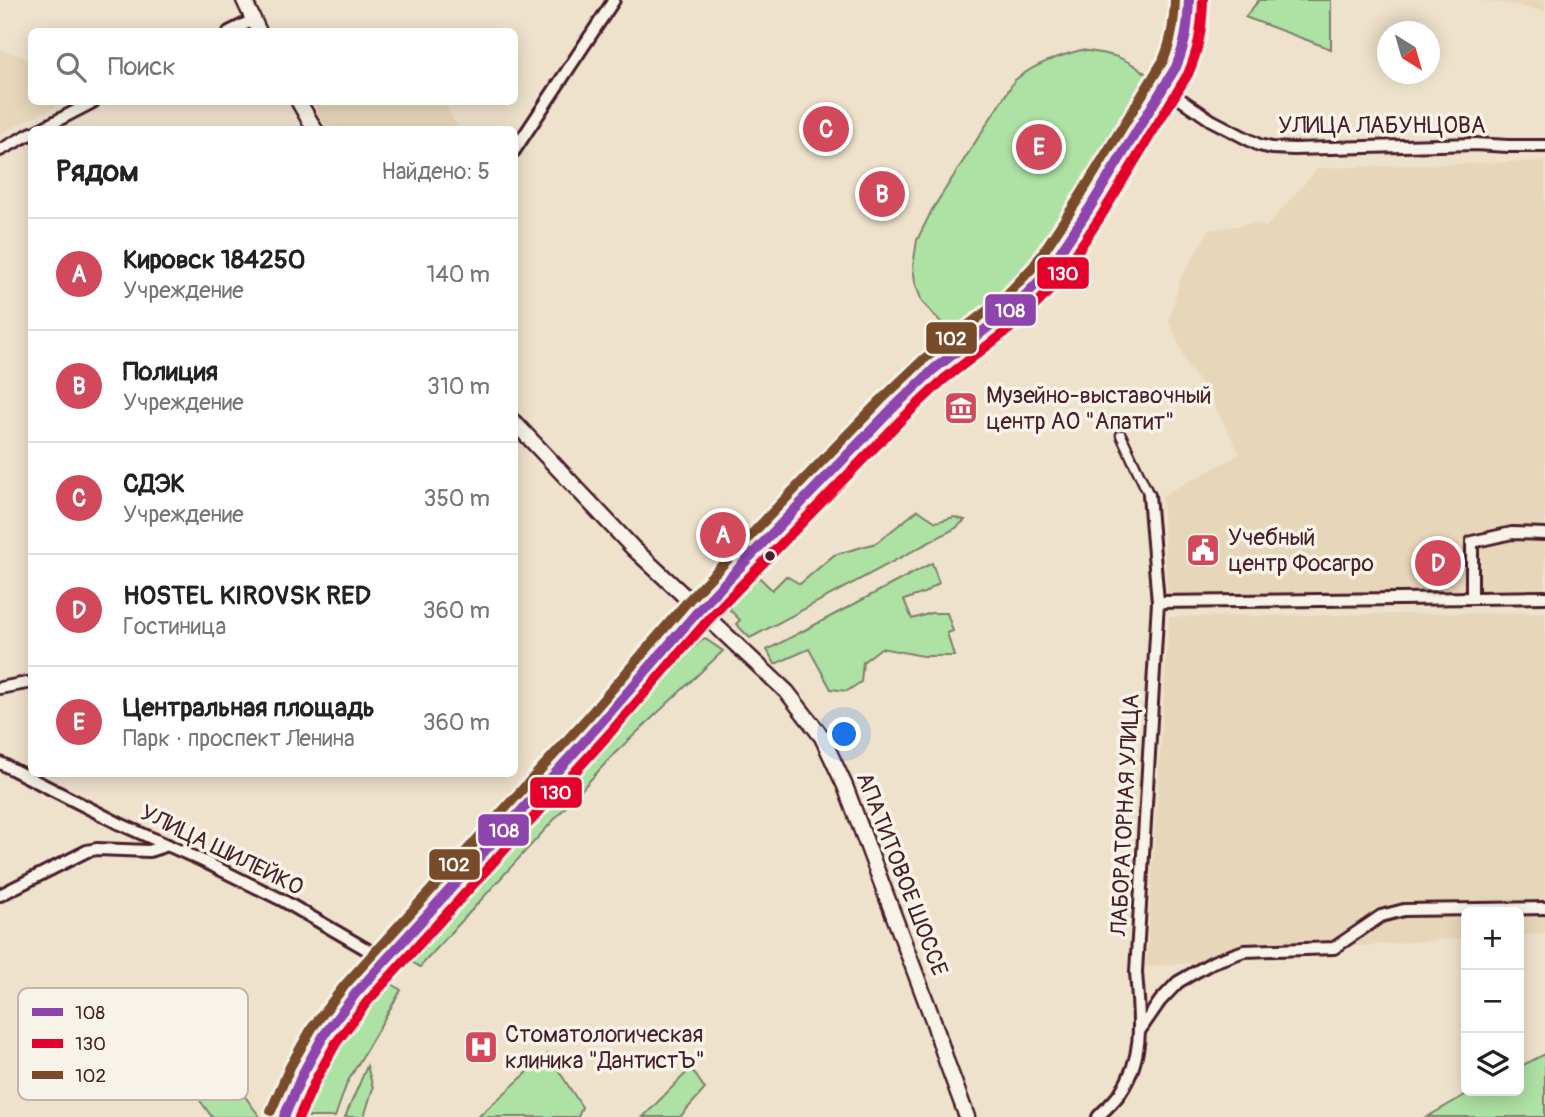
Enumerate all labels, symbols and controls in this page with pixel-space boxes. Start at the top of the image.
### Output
north arrow [1377,21,1440,84]
search box [28,28,518,105]
icon: search [52,48,90,86]
text: Поиск [108,51,176,83]
pin: C [803,103,849,155]
street label: УЛИЦА ЛАБУНЦОВА [1278,111,1486,140]
pin: E [1016,121,1062,173]
text: Рядом [56,153,139,190]
text: Найдено: 5 [381,157,490,186]
pin: B [859,168,905,220]
text: Кировск 184250 [123,244,306,276]
line badge: 130 [1036,256,1090,290]
text: A [72,260,86,289]
text: 140 m [427,260,490,289]
text: 130 [1047,262,1079,286]
text: Учреждение [123,276,244,305]
line badge: 108 [984,293,1037,327]
text: 108 [995,299,1025,323]
line badge: 102 [925,321,978,355]
text: 102 [935,327,967,351]
text: Полиция [123,356,218,388]
text: B [72,372,86,401]
text: 310 m [427,372,490,401]
place label: Музейно-выставочный центр АО "Апатит" [986,381,1212,436]
text: Учреждение [123,388,244,417]
museum icon: Музейно-выставочный центр АО "Апатит" [942,389,980,427]
text: СДЭК [123,468,185,500]
text: C [72,484,86,513]
text: 350 m [424,484,490,513]
text: Учреждение [123,500,244,529]
pin: A [700,509,746,561]
place label: Учебный центр Фосагро [1228,523,1374,578]
public building icon: Учебный центр Фосагро [1184,531,1222,569]
pin: D [1415,537,1461,589]
unlabelled marker [763,549,777,563]
text: HOSTEL KIROVSK RED [123,580,371,612]
text: D [72,596,86,625]
text: 360 m [423,596,490,625]
text: Гостиница [123,612,226,641]
text: Центральная площадь [123,692,375,724]
street label: ЛАБОРАТОРНАЯ УЛИЦА [1104,693,1146,938]
text: E [73,708,85,737]
text: 360 m [423,708,490,737]
your location [827,717,861,751]
text: Парк · проспект Ленина [123,724,355,753]
street label: АПАТИТОВОЕ ШОССЕ [850,768,954,980]
line badge: 130 [529,776,583,809]
text: 130 [540,781,572,805]
street label: УЛИЦА ШИЛЕЙКО [136,798,308,902]
line badge: 108 [477,813,530,847]
text: 108 [489,819,519,843]
line badge: 102 [428,848,481,881]
text: 102 [438,853,470,877]
map controls [1461,907,1524,1096]
button: + [1461,907,1524,970]
button: − [1461,970,1524,1033]
legend [18,988,248,1100]
text: 108 [75,1001,105,1025]
place label: Стоматологическая клиника "ДантистЪ" [505,1020,705,1075]
hospital icon: Стоматологическая клиника "ДантистЪ" [462,1028,500,1066]
text: 130 [75,1032,106,1056]
button: layers [1461,1033,1524,1096]
text: 102 [75,1064,106,1088]

